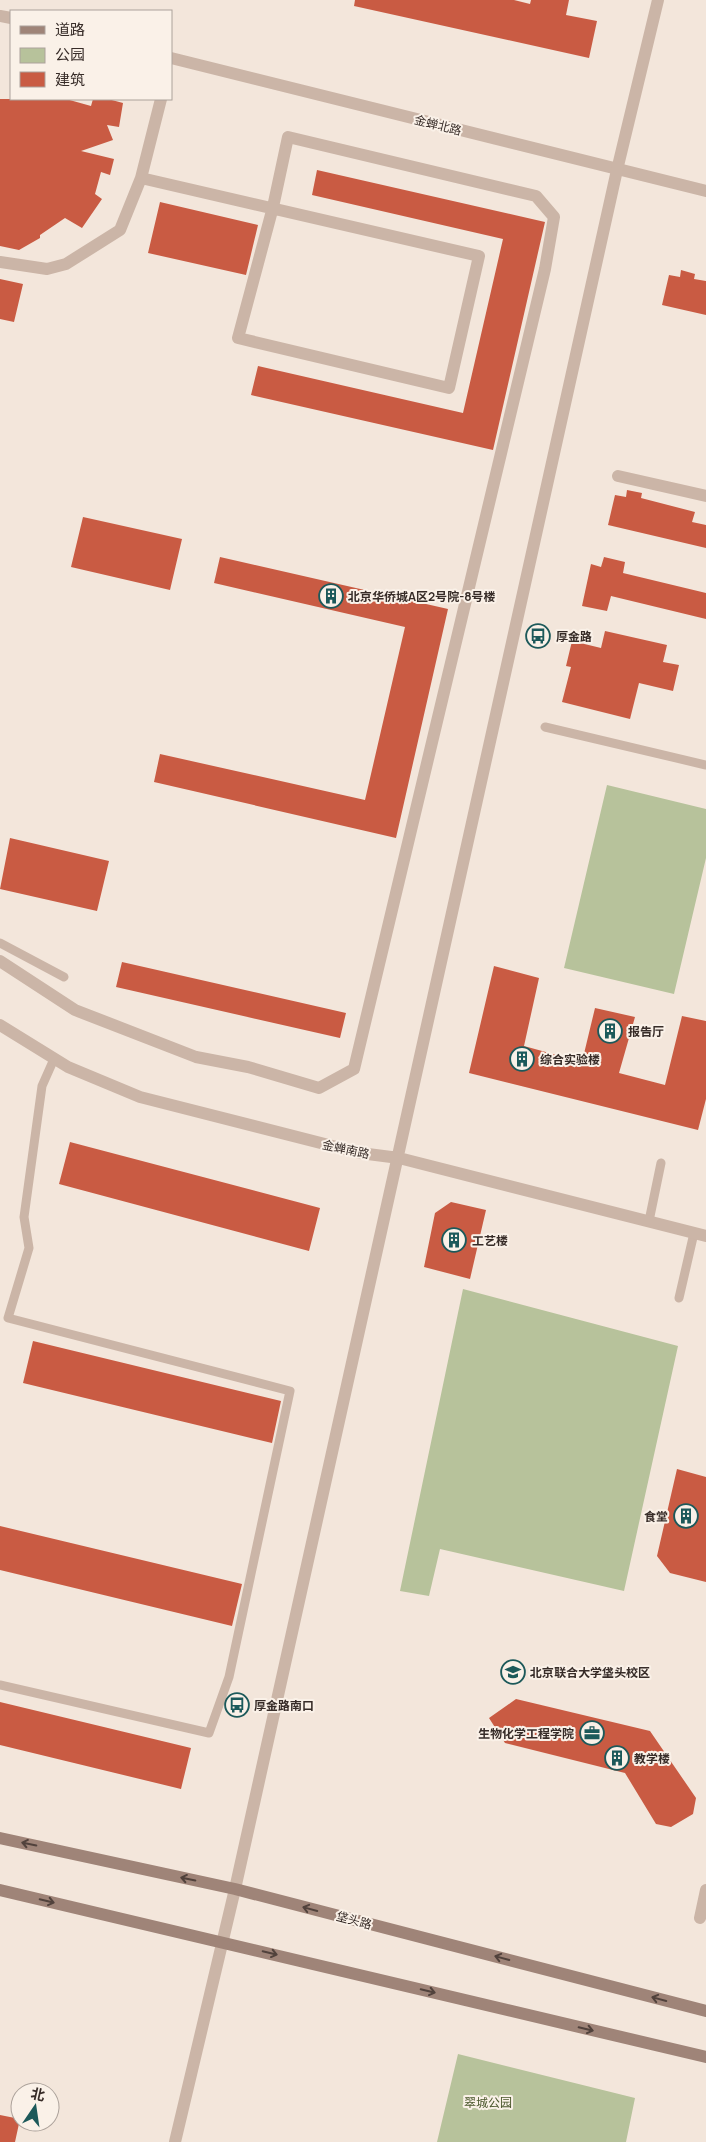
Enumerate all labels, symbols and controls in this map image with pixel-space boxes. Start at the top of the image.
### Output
legend [10,10,172,100]
text: 道路 [55,19,85,40]
text: 公园 [55,44,85,65]
text: 建筑 [55,69,85,90]
street label: 金蝉北路 [413,111,463,139]
building icon: 北京华侨城A区2号院-8号楼 [318,583,344,609]
place label: 北京华侨城A区2号院-8号楼 [348,588,496,605]
bus stop icon: 厚金路 [525,623,551,649]
place label: 厚金路 [556,628,592,645]
building icon: 报告厅 [597,1018,623,1044]
place label: 报告厅 [628,1023,664,1040]
building icon: 综合实验楼 [509,1046,535,1072]
place label: 综合实验楼 [540,1051,600,1068]
street label: 金蝉南路 [321,1136,371,1162]
building icon: 工艺楼 [441,1227,467,1253]
place label: 工艺楼 [472,1232,508,1249]
building icon: 食堂 [673,1503,699,1529]
place label: 食堂 [644,1508,668,1525]
school or university icon: 北京联合大学垡头校区 [500,1659,526,1685]
place label: 北京联合大学垡头校区 [530,1664,650,1681]
bus stop icon: 厚金路南口 [224,1692,250,1718]
place label: 厚金路南口 [254,1697,314,1714]
office icon: 生物化学工程学院 [579,1720,605,1746]
place label: 生物化学工程学院 [478,1725,574,1742]
building icon: 教学楼 [604,1745,630,1771]
place label: 教学楼 [634,1750,670,1767]
one-way arrow [21,1839,37,1848]
one-way arrow [180,1874,196,1883]
one-way arrow [39,1897,55,1906]
one-way arrow [303,1904,319,1913]
street label: 垡头路 [334,1907,374,1933]
one-way arrow [262,1949,278,1958]
one-way arrow [494,1953,510,1963]
one-way arrow [420,1987,436,1996]
one-way arrow [651,1994,667,2003]
one-way arrow [578,2025,594,2034]
north arrow [10,2082,60,2132]
text: 北 [29,2083,47,2105]
park label: 翠城公园 [464,2094,512,2111]

